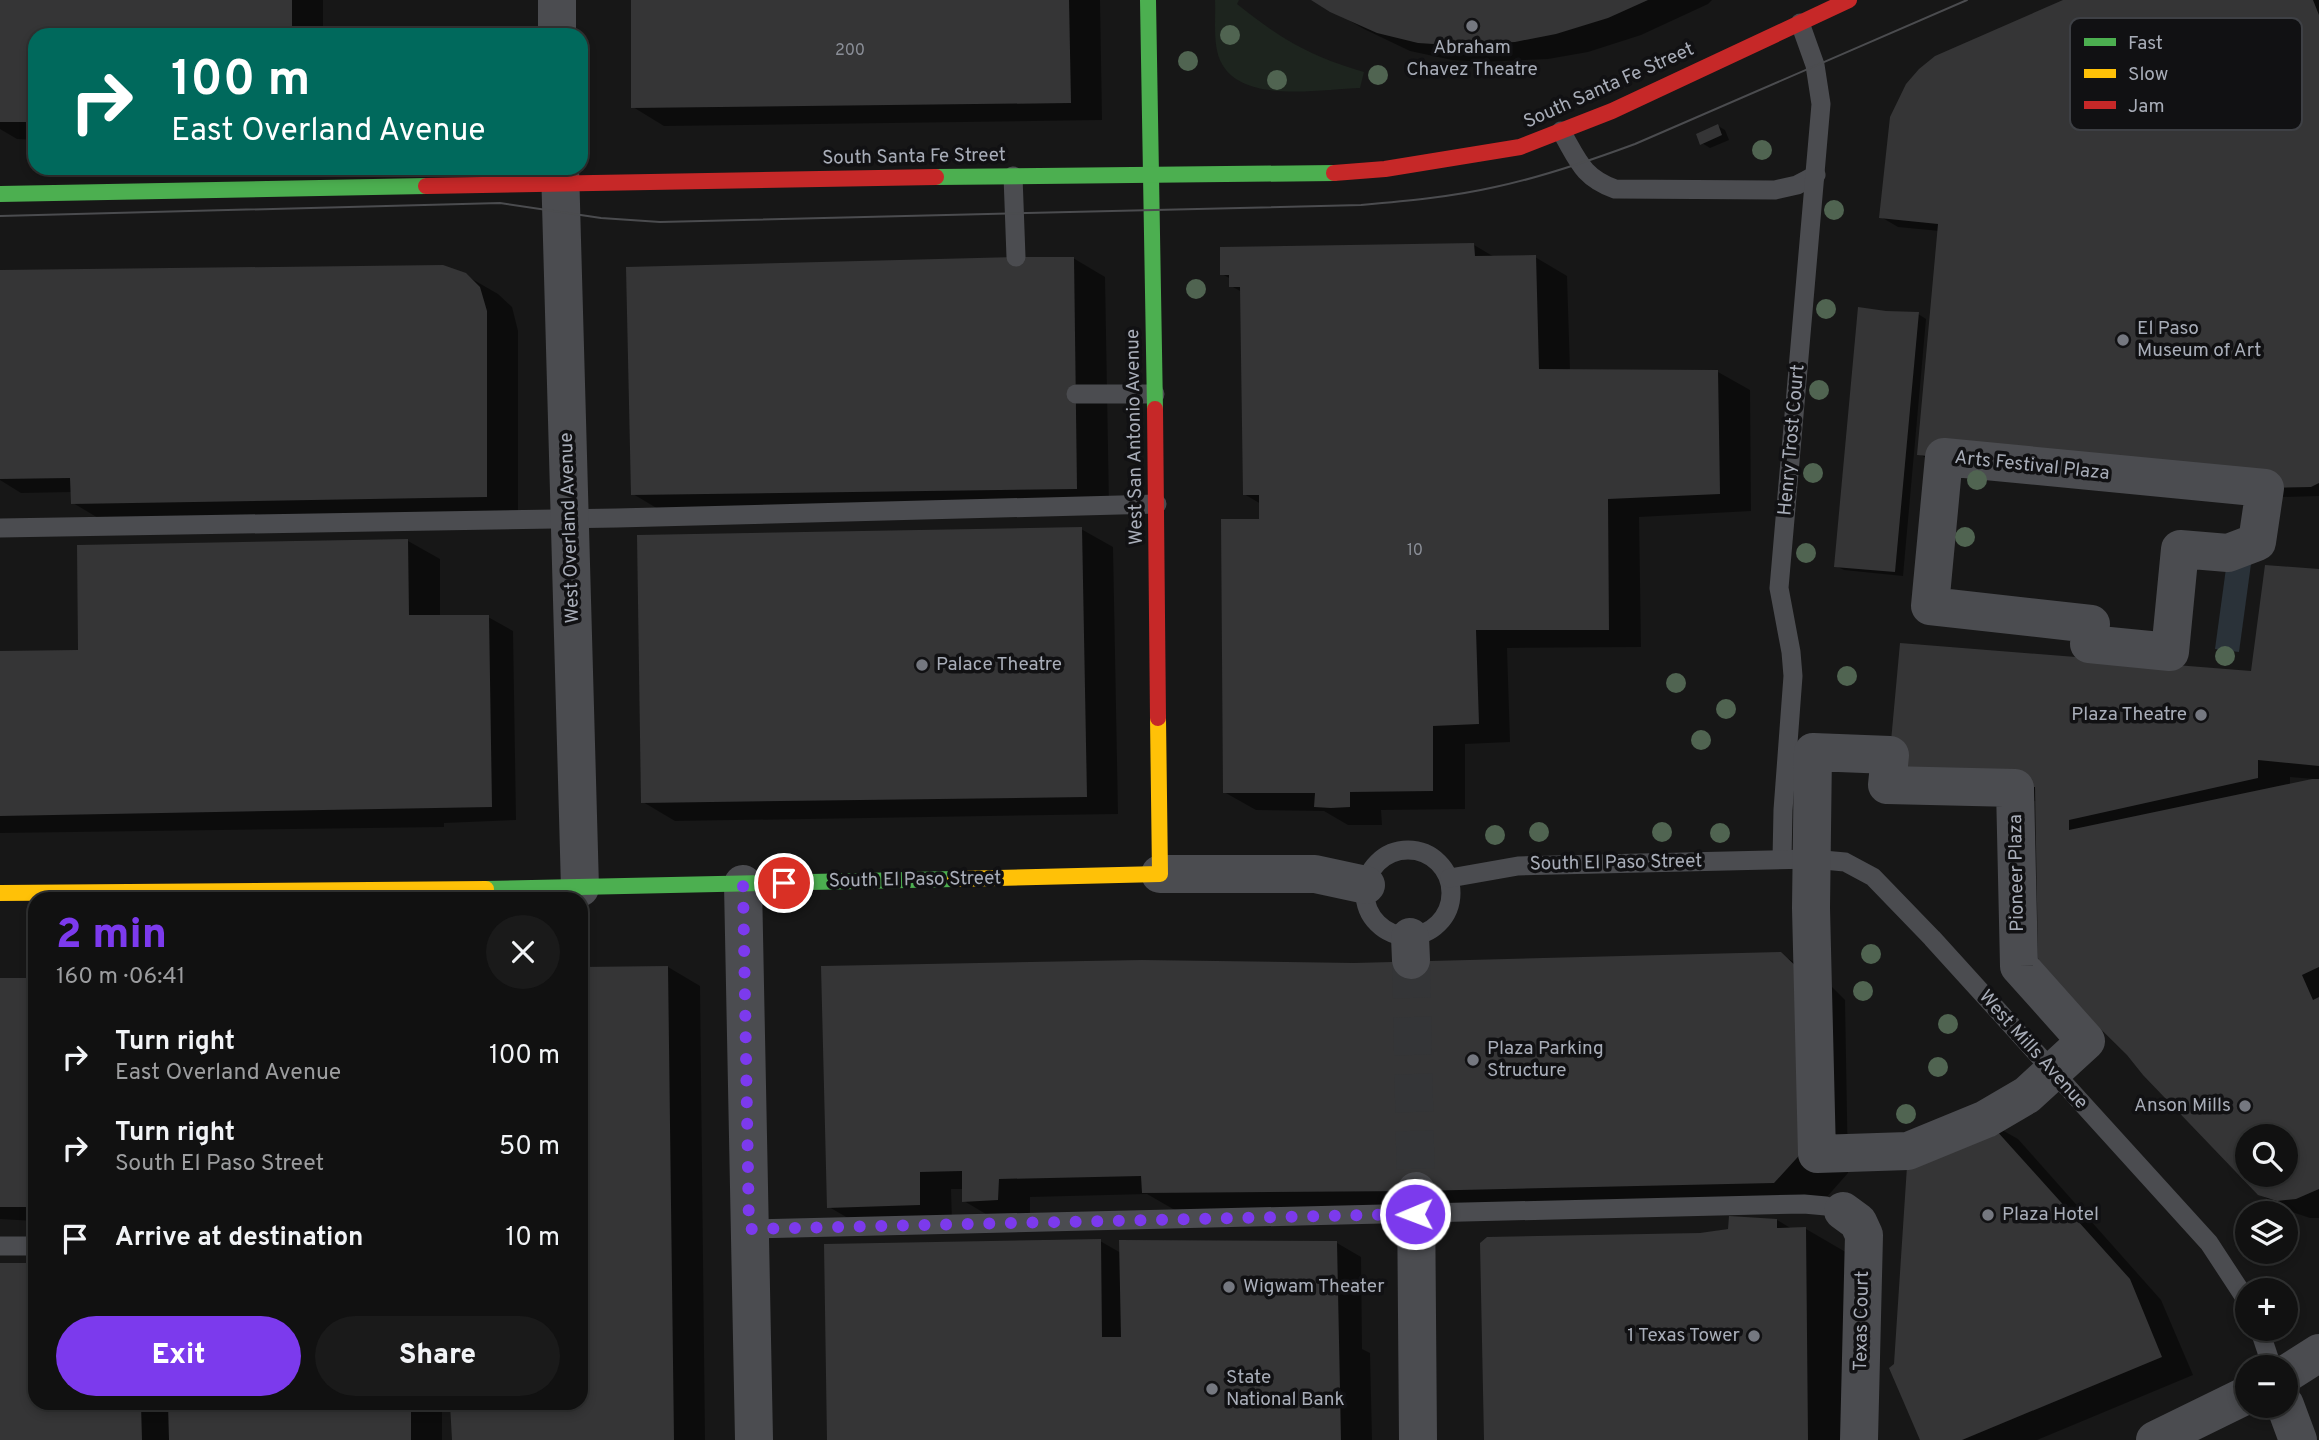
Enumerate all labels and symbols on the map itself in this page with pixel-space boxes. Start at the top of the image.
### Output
marker: Abraham Chavez Theatre [1464,18,1480,34]
legend [2070,18,2302,130]
text: Fast [2128,32,2163,56]
place label: Abraham Chavez Theatre [1406,36,1538,82]
street label: South Santa Fe Street [1520,38,1698,134]
house number: 200 [835,41,865,61]
text: Slow [2128,63,2168,87]
text: Jam [2128,95,2165,119]
street label: South Santa Fe Street [822,143,1006,171]
place label: El Paso Museum of Art [2137,317,2262,363]
street label: West San Antonio Avenue [1121,329,1149,545]
marker: El Paso Museum of Art [2115,332,2131,348]
street label: Henry Trost Court [1773,363,1811,517]
street label: West Overland Avenue [555,432,585,624]
street label: Arts Festival Plaza [1953,446,2111,486]
house number: 10 [1407,541,1423,561]
place label: Palace Theatre [936,653,1062,677]
marker: Palace Theatre [914,657,930,673]
place label: Plaza Theatre [2071,703,2187,727]
marker: Plaza Theatre [2193,707,2209,723]
street label: Pioneer Plaza [2004,814,2030,932]
street label: South El Paso Street [1529,849,1703,877]
pin [754,853,814,913]
street label: South El Paso Street [828,866,1002,894]
street label: West Mills Avenue [1973,985,2093,1115]
place label: Plaza Parking Structure [1487,1037,1604,1083]
marker: Plaza Parking Structure [1465,1052,1481,1068]
place label: Anson Mills [2134,1094,2231,1118]
marker: Anson Mills [2237,1098,2253,1114]
position arrow [1378,1177,1452,1251]
place label: Plaza Hotel [2002,1203,2099,1227]
marker: Plaza Hotel [1980,1207,1996,1223]
street label: Texas Court [1849,1271,1875,1371]
place label: Wigwam Theater [1243,1275,1385,1299]
marker: Wigwam Theater [1221,1279,1237,1295]
place label: 1 Texas Tower [1627,1324,1741,1348]
marker: 1 Texas Tower [1746,1328,1762,1344]
place label: State National Bank [1226,1366,1345,1412]
marker: State National Bank [1204,1381,1220,1397]

